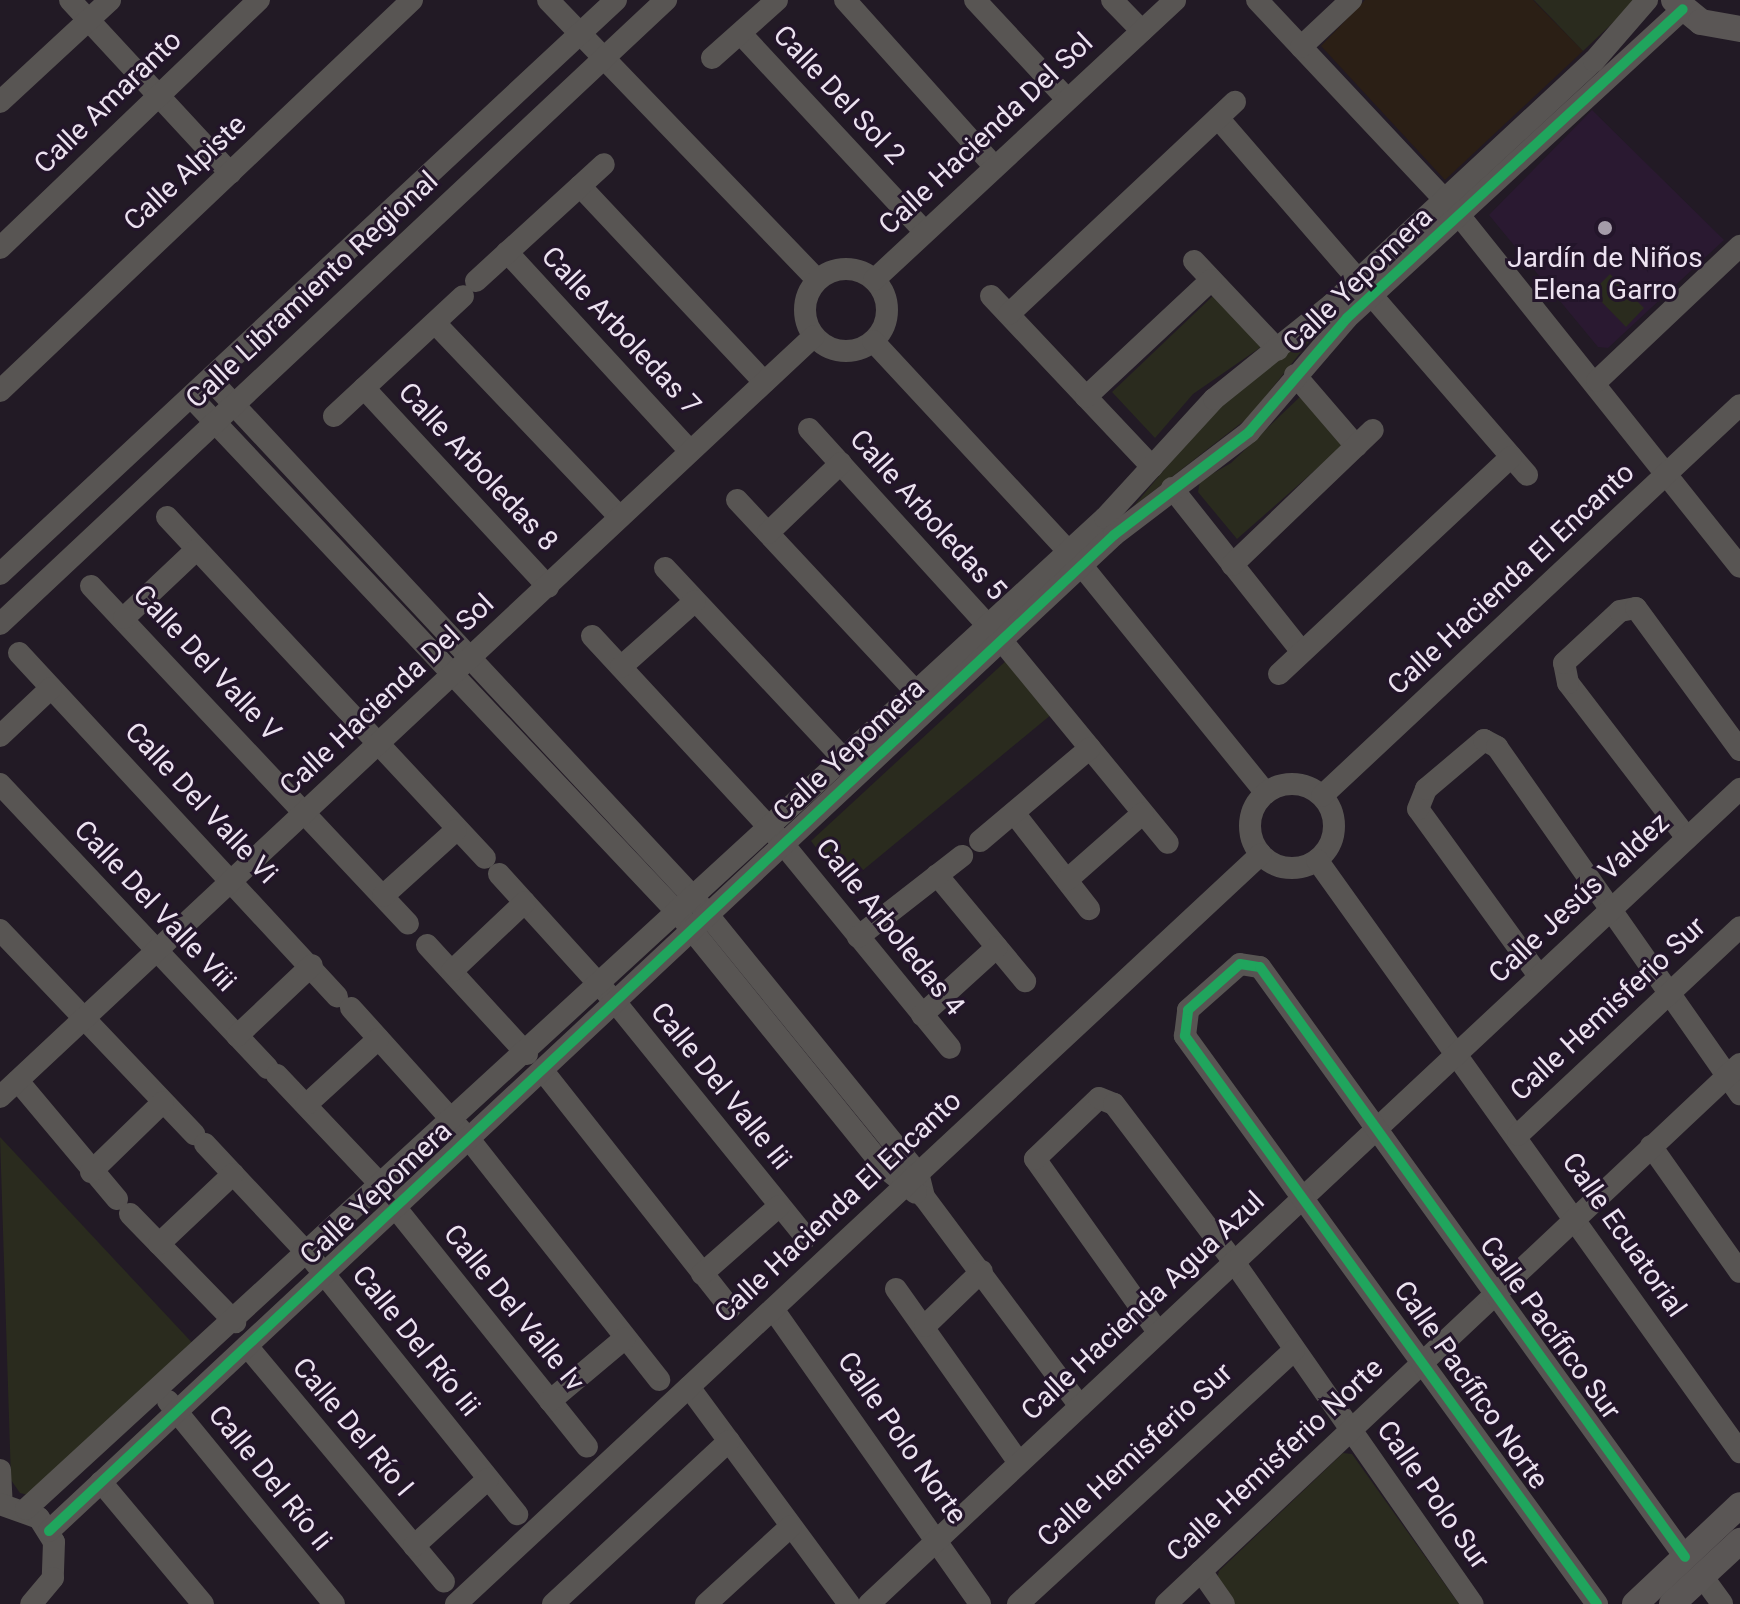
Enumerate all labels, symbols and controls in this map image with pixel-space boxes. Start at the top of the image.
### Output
street label: Calle Del Sol 2 [766,18,912,172]
street label: Calle Amaranto [27,23,189,181]
street label: Calle Hacienda Del Sol [872,26,1100,242]
street label: Calle Alpiste [117,108,253,238]
street label: Calle Libramiento Regional [179,164,445,416]
street label: Calle Yepomera [1276,200,1440,360]
marker: Jardín de Niños Elena Garro [1596,219,1614,237]
street label: Calle Arboledas 7 [534,240,708,422]
place label: Jardín de Niños Elena Garro [1507,241,1703,307]
street label: Calle Arboledas 8 [391,376,565,558]
street label: Calle Arboledas 5 [843,423,1013,607]
street label: Calle Hacienda El Encanto [1381,456,1641,702]
street label: Calle Del Valle V [126,578,288,748]
street label: Calle Hacienda Del Sol [273,587,501,803]
street label: Calle Yepomera [766,671,932,829]
street label: Calle Del Valle Vi [118,715,284,891]
street label: Calle Jesús Valdez [1482,806,1676,990]
street label: Calle Del Valle Viii [67,813,243,999]
street label: Calle Arboledas 4 [808,832,972,1022]
street label: Calle Hemisferio Sur [1503,910,1713,1108]
street label: Calle Del Valle Iii [643,996,799,1176]
street label: Calle Hacienda El Encanto [708,1084,968,1330]
street label: Calle Yepomera [293,1114,459,1272]
street label: Calle Ecuatorial [1555,1146,1693,1324]
street label: Calle Hacienda Agua Azul [1015,1185,1271,1427]
street label: Calle Del Valle Iv [436,1218,592,1398]
street label: Calle Pacífico Sur [1472,1230,1628,1426]
street label: Calle Del Río Iii [345,1259,487,1423]
street label: Calle Pacífico Norte [1387,1274,1555,1496]
street label: Calle Polo Norte [830,1346,974,1530]
street label: Calle Del Río I [285,1351,421,1503]
street label: Calle Hemisferio Norte [1160,1351,1390,1569]
street label: Calle Hemisferio Sur [1030,1356,1240,1554]
street label: Calle Del Río Ii [201,1399,339,1557]
street label: Calle Polo Sur [1369,1414,1497,1576]

